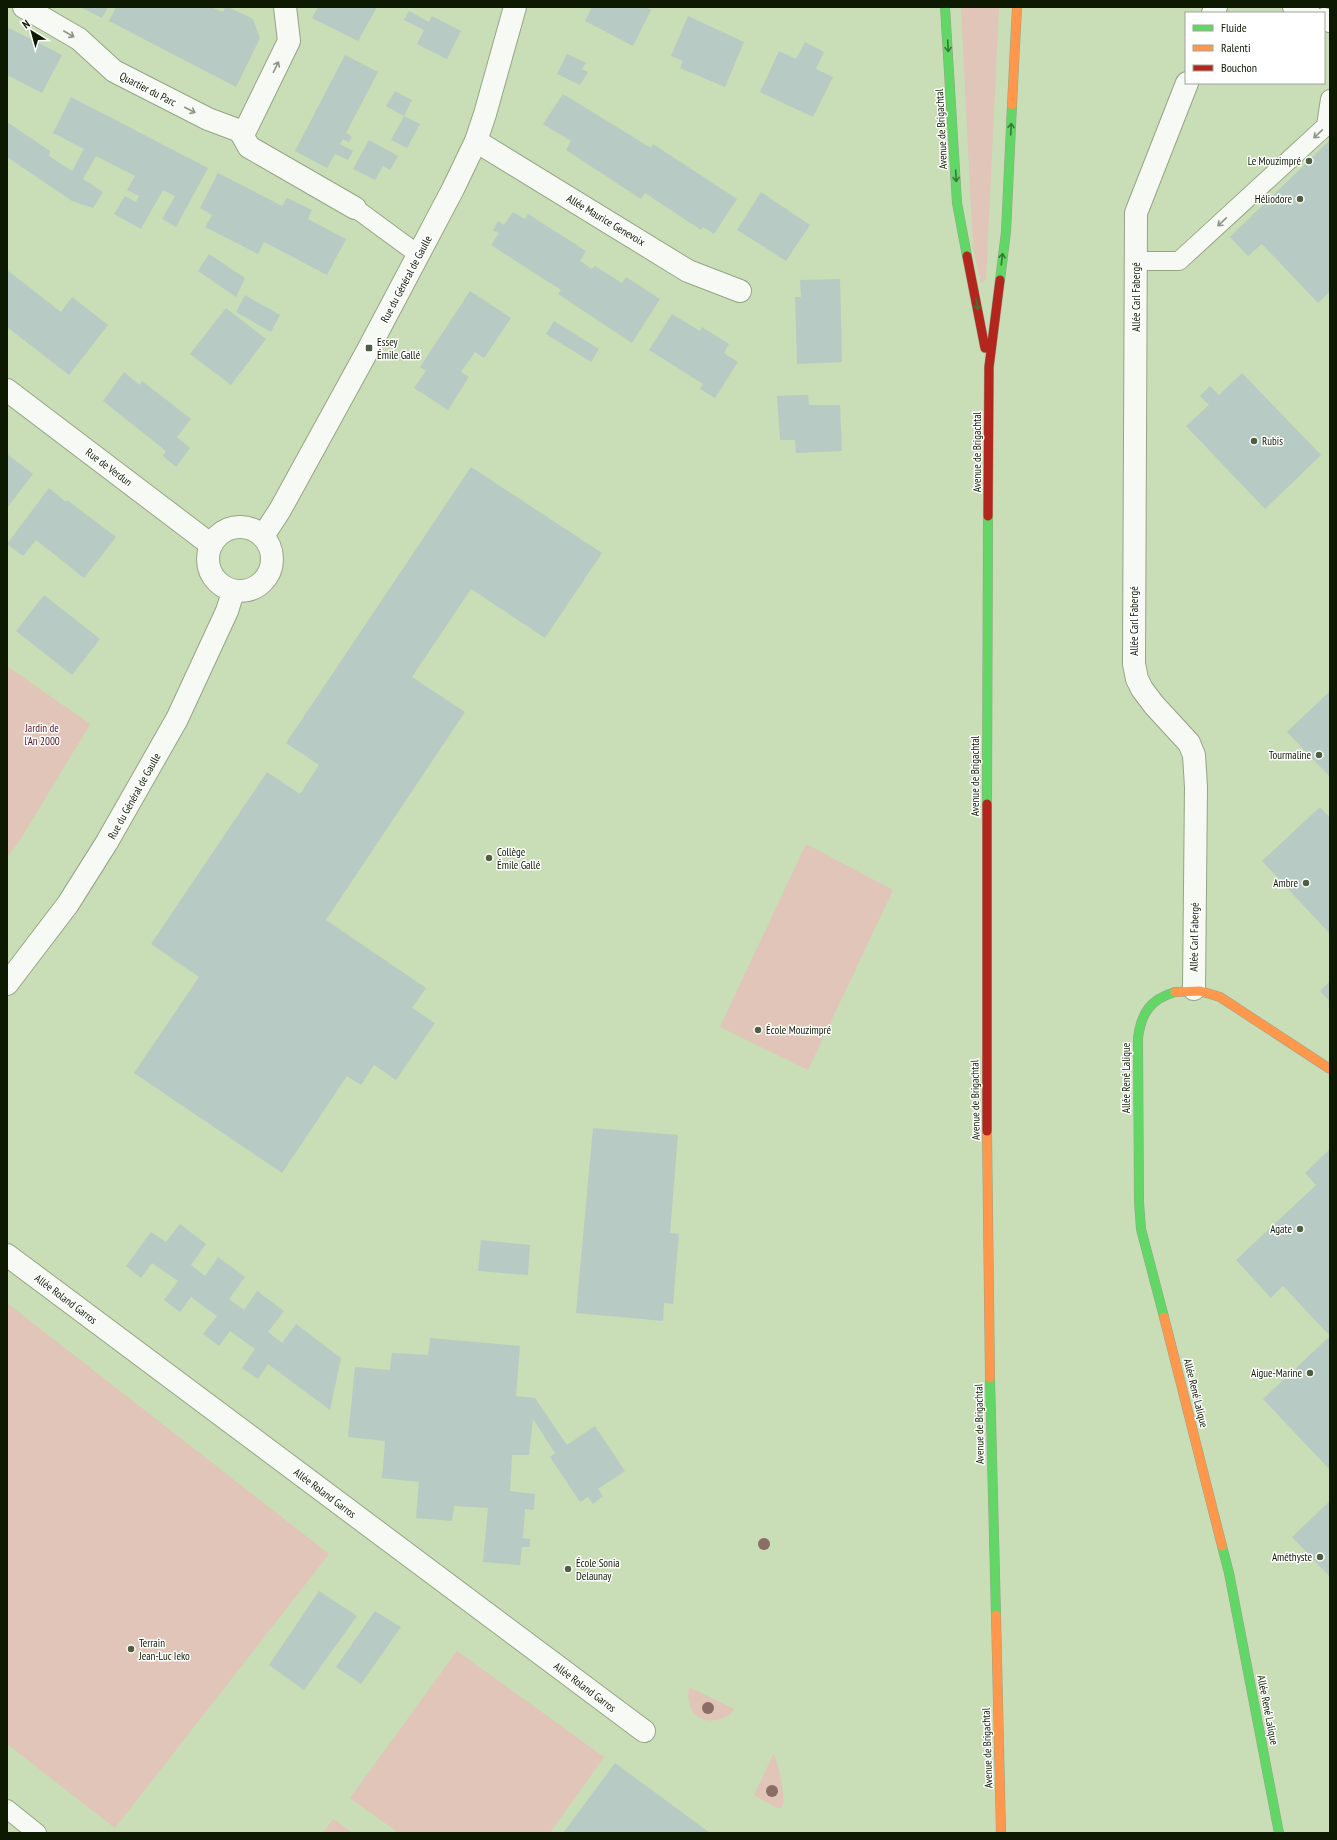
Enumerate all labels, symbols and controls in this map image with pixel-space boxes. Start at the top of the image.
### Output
north arrow [12,12,52,52]
legend [1185,12,1325,84]
text: N [19,17,33,31]
text: Fluide [1221,20,1247,35]
one-way arrow [63,30,75,38]
one-way arrow [944,39,951,52]
text: Ralenti [1221,40,1250,55]
text: Bouchon [1221,60,1257,75]
one-way arrow [273,61,280,73]
street label: Quartier du Parc [117,69,179,109]
street label: Avenue de Brigachtal [932,88,950,169]
one-way arrow [184,107,196,114]
one-way arrow [1007,123,1014,136]
one-way arrow [1313,129,1323,139]
place label: Le Mouzimpré [1248,154,1301,168]
marker: Le Mouzimpré [1304,156,1314,166]
one-way arrow [952,169,959,182]
street label: Allée Maurice Genevoix [564,191,648,249]
place label: Héliodore [1255,192,1292,206]
marker: Héliodore [1295,194,1305,204]
one-way arrow [1217,217,1227,227]
street label: Rue du Général de Gaulle [377,233,435,325]
one-way arrow [998,253,1006,266]
street label: Allée Carl Fabergé [1129,262,1143,332]
one-way arrow [973,297,981,310]
place label: Essey Émile Gallé [377,335,421,362]
marker: Essey Émile Gallé [364,343,374,353]
street label: Avenue de Brigachtal [970,411,984,492]
place label: Rubis [1262,434,1283,448]
marker: Rubis [1249,436,1259,446]
street label: Rue de Verdun [83,445,135,489]
street label: Allée Carl Fabergé [1127,586,1141,656]
park label: Jardin de l'An 2000 [24,721,60,748]
street label: Avenue de Brigachtal [968,735,982,816]
place label: Tourmaline [1269,748,1311,762]
street label: Rue du Général de Gaulle [105,750,164,842]
marker: Tourmaline [1314,750,1324,760]
place label: Collège Émile Gallé [497,845,541,872]
marker: Collège Émile Gallé [484,853,494,863]
place label: Ambre [1273,876,1298,890]
marker: Ambre [1301,878,1311,888]
street label: Allée Carl Fabergé [1186,902,1202,972]
place label: École Mouzimpré [766,1023,831,1037]
marker: École Mouzimpré [753,1025,763,1035]
street label: Allée René Lalique [1119,1042,1133,1113]
street label: Avenue de Brigachtal [967,1059,983,1140]
place label: Agate [1270,1222,1292,1236]
marker: Agate [1295,1224,1305,1234]
street label: Allée Roland Garros [32,1271,100,1327]
street label: Allée René Lalique [1181,1357,1211,1429]
place label: Aigue-Marine [1251,1366,1302,1380]
marker: Aigue-Marine [1305,1368,1315,1378]
street label: Avenue de Brigachtal [971,1383,987,1464]
street label: Allée Roland Garros [291,1465,359,1521]
place label: Améthyste [1272,1550,1312,1564]
marker: Améthyste [1315,1552,1325,1562]
place label: École Sonia Delaunay [576,1556,620,1583]
marker: École Sonia Delaunay [563,1564,573,1574]
place label: Terrain Jean-Luc Ieko [138,1636,190,1663]
marker: Terrain Jean-Luc Ieko [126,1644,136,1654]
street label: Allée Roland Garros [551,1659,619,1715]
street label: Allée René Lalique [1254,1674,1282,1746]
street label: Avenue de Brigachtal [979,1707,995,1788]

